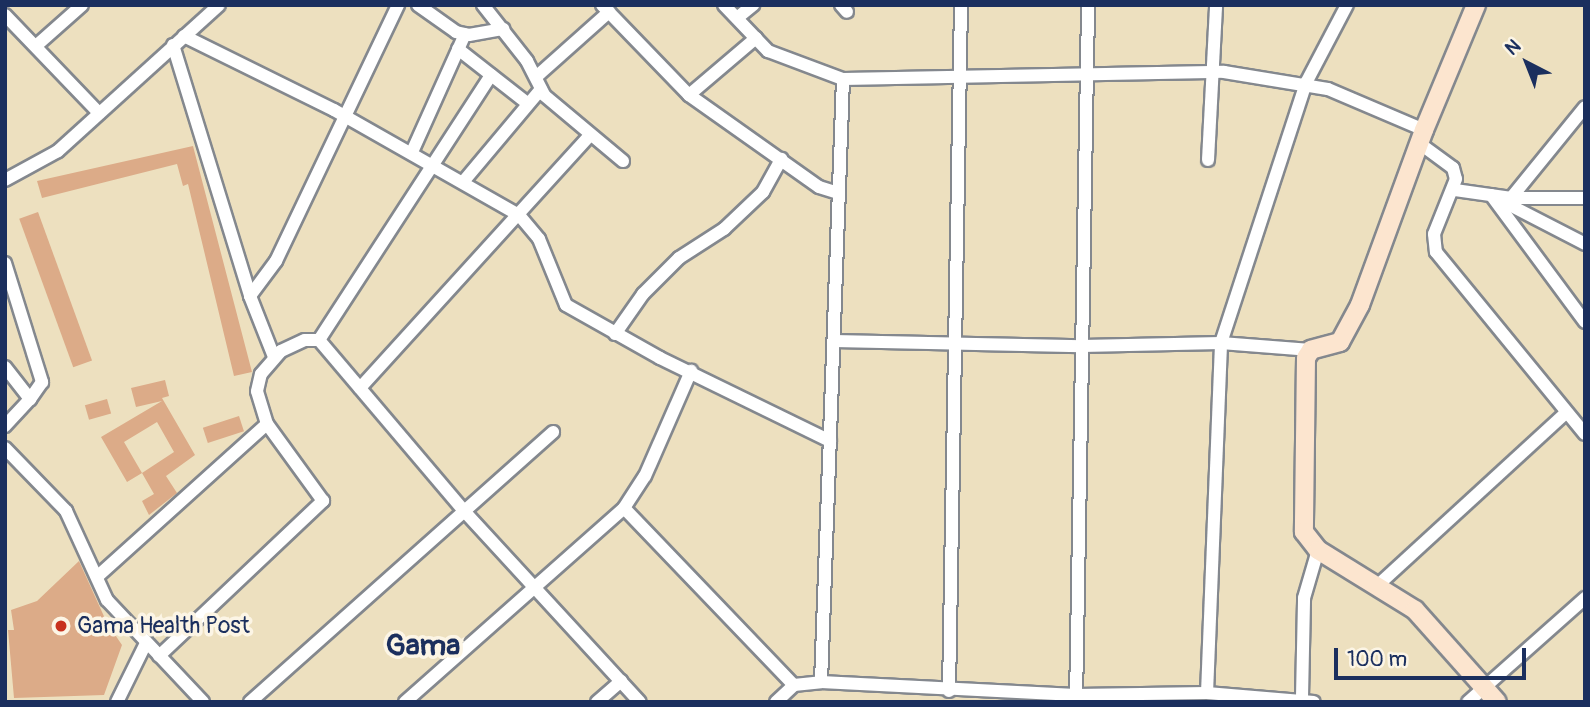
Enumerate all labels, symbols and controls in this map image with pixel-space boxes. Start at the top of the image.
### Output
north arrow [1492,28,1562,98]
text: N [1500,34,1526,61]
place label: Gama Health Post [77,612,250,640]
marker: Gama Health Post [51,616,71,636]
district label: Gama [386,628,460,664]
scale bar [1338,634,1530,678]
text: 100 m [1347,646,1407,673]

